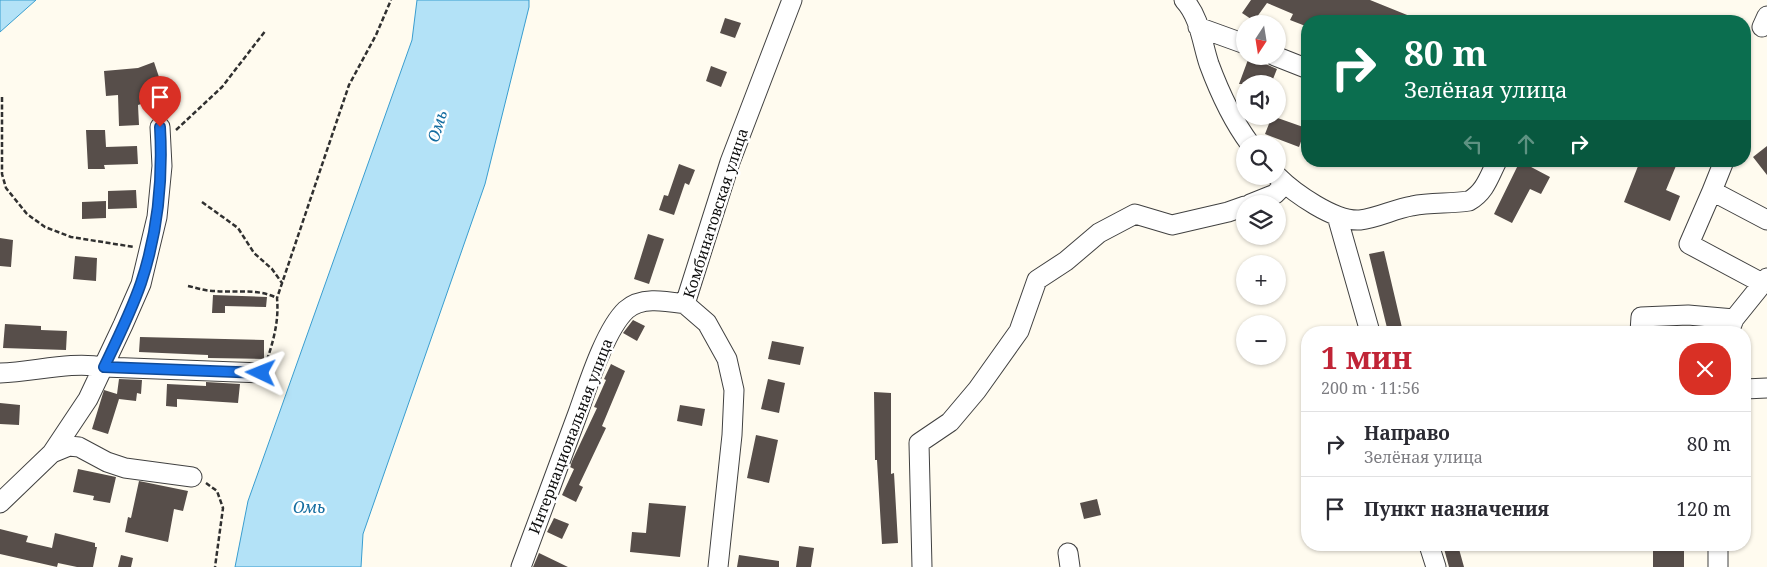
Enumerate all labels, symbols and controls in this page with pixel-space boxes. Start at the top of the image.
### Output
north arrow [1236,15,1286,65]
map controls [1236,15,1286,365]
text: 80 m [1404,29,1487,76]
icon: right [1321,35,1386,100]
text: Зелёная улица [1404,74,1568,104]
button: sound [1236,75,1286,125]
pin [139,76,181,127]
icon: arrive [146,83,174,111]
water label: Омь [422,107,452,145]
street label: Комбинатовская улица [678,125,752,301]
icon: left [1459,130,1487,158]
icon: ahead [1512,130,1540,158]
icon: right [1565,130,1593,158]
button: search [1236,135,1286,185]
button: layers [1236,195,1286,245]
button: + [1236,255,1286,305]
button: − [1236,315,1286,365]
street label: Интернациональная улица [523,335,617,537]
text: 1 мин [1321,337,1412,378]
button: close [1679,343,1731,395]
position arrow [234,346,286,398]
text: 200 m · 11:56 [1321,377,1420,399]
text: Направо [1364,420,1450,446]
icon: right [1321,430,1349,458]
text: 80 m [1687,431,1731,457]
text: Зелёная улица [1364,446,1483,468]
icon: arrive [1321,495,1349,523]
water label: Омь [293,496,325,518]
text: Пункт назначения [1364,496,1549,522]
text: 120 m [1676,496,1731,522]

